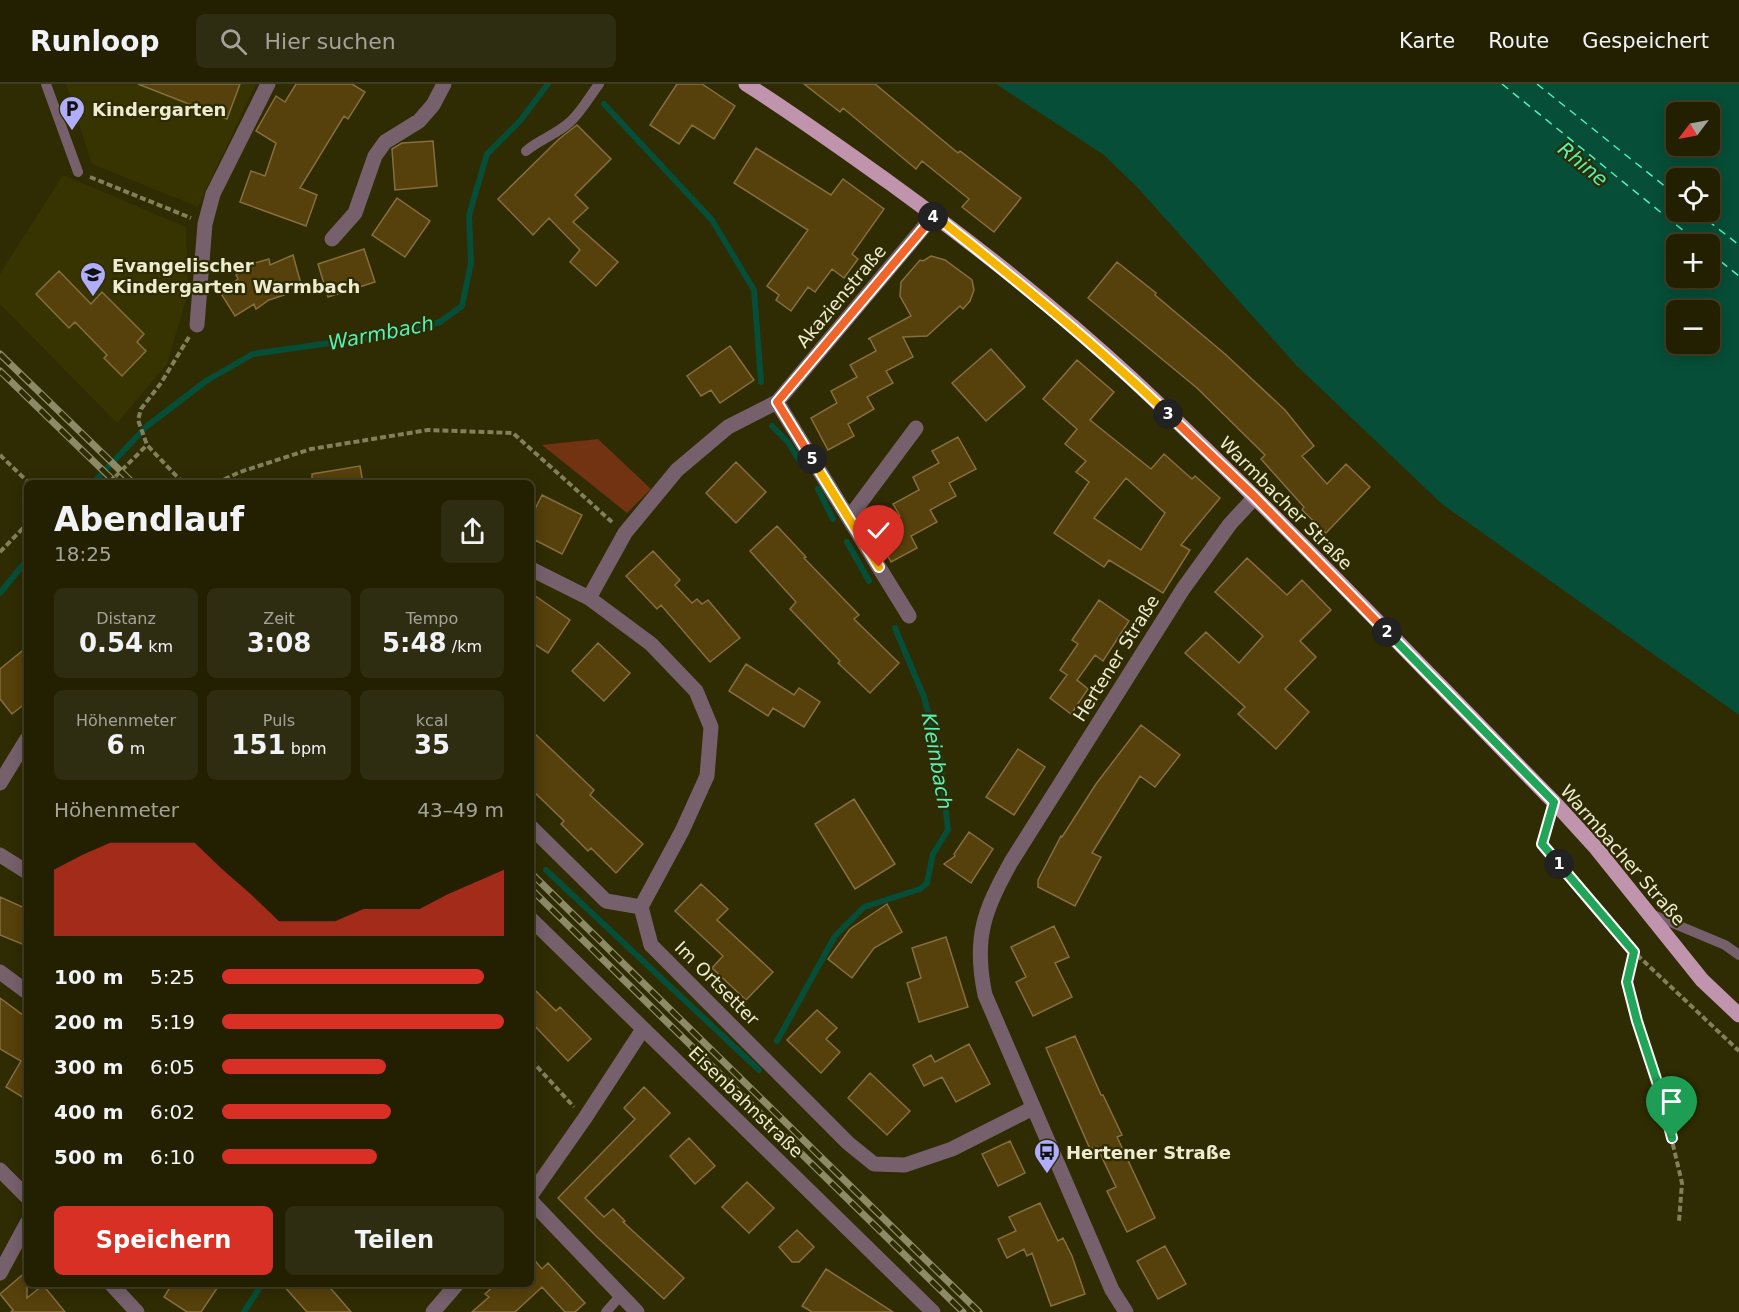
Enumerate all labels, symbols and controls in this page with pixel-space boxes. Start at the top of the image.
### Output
search box [196,14,616,68]
text: Runloop [30,25,160,58]
icon: search [217,25,250,58]
text: Hier suchen [265,29,396,54]
text: Karte [1399,29,1455,53]
text: Route [1488,29,1549,53]
text: Gespeichert [1582,29,1709,53]
parking icon: Kindergarten [57,94,87,132]
place label: Kindergarten [92,99,226,120]
north arrow [1666,102,1720,156]
map controls [1666,102,1720,354]
water label: Rhine [1553,137,1613,191]
button: locate [1666,168,1720,222]
pin: 4 [918,202,948,232]
text: 4 [927,207,939,226]
button: + [1666,234,1720,288]
street label: Akazienstraße [792,240,890,352]
place label: Evangelischer Kindergarten Warmbach [112,255,360,297]
school or university icon: Evangelischer Kindergarten Warmbach [78,260,108,298]
button: − [1666,300,1720,354]
water label: Warmbach [326,311,436,355]
pin: 3 [1153,399,1183,429]
text: 3 [1162,404,1174,423]
street label: Warmbacher Straße [1215,432,1357,574]
pin: 5 [797,444,827,474]
text: 5 [806,449,818,468]
text: Abendlauf [54,500,244,539]
button: share [441,500,504,563]
pin [853,505,904,567]
icon: check [862,514,895,547]
text: 18:25 [54,542,112,566]
street label: Hertener Straße [1069,591,1163,725]
text: Distanz [96,609,156,628]
text: Zeit [263,609,295,628]
text: Tempo [406,609,458,628]
pin: 2 [1372,617,1402,647]
text: 2 [1381,622,1393,641]
text: 0.54 [79,628,143,658]
text: 3:08 [247,628,311,658]
text: 5:48 [382,628,447,658]
text: km [143,637,173,656]
text: /km [447,637,482,656]
text: Höhenmeter [76,711,176,730]
text: Puls [263,711,295,730]
text: kcal [416,711,448,730]
water label: Kleinbach [917,711,957,811]
text: 6 [107,730,125,760]
text: 151 [231,730,286,760]
text: 35 [414,730,450,760]
text: m [125,739,145,758]
text: bpm [286,739,327,758]
street label: Warmbacher Straße [1556,780,1690,930]
text: Höhenmeter [54,798,179,822]
text: 43–49 m [417,798,504,822]
pin: 1 [1544,849,1574,879]
text: 1 [1553,854,1565,873]
street label: Im Ortsetter [671,937,764,1030]
text: 100 m [54,965,124,989]
text: 5:25 [150,965,195,989]
text: 200 m [54,1010,124,1034]
text: 5:19 [150,1010,195,1034]
street label: Eisenbahnstraße [684,1042,808,1162]
text: 300 m [54,1055,124,1079]
text: 6:05 [150,1055,195,1079]
pin [1646,1076,1697,1138]
icon: arrive [1655,1085,1688,1118]
text: 400 m [54,1100,124,1124]
text: 6:02 [150,1100,195,1124]
bus stop icon: Hertener Straße [1032,1137,1062,1175]
place label: Hertener Straße [1066,1142,1231,1163]
text: 500 m [54,1145,124,1169]
text: 6:10 [150,1145,195,1169]
button: Speichern [54,1206,273,1275]
button: Teilen [285,1206,504,1275]

